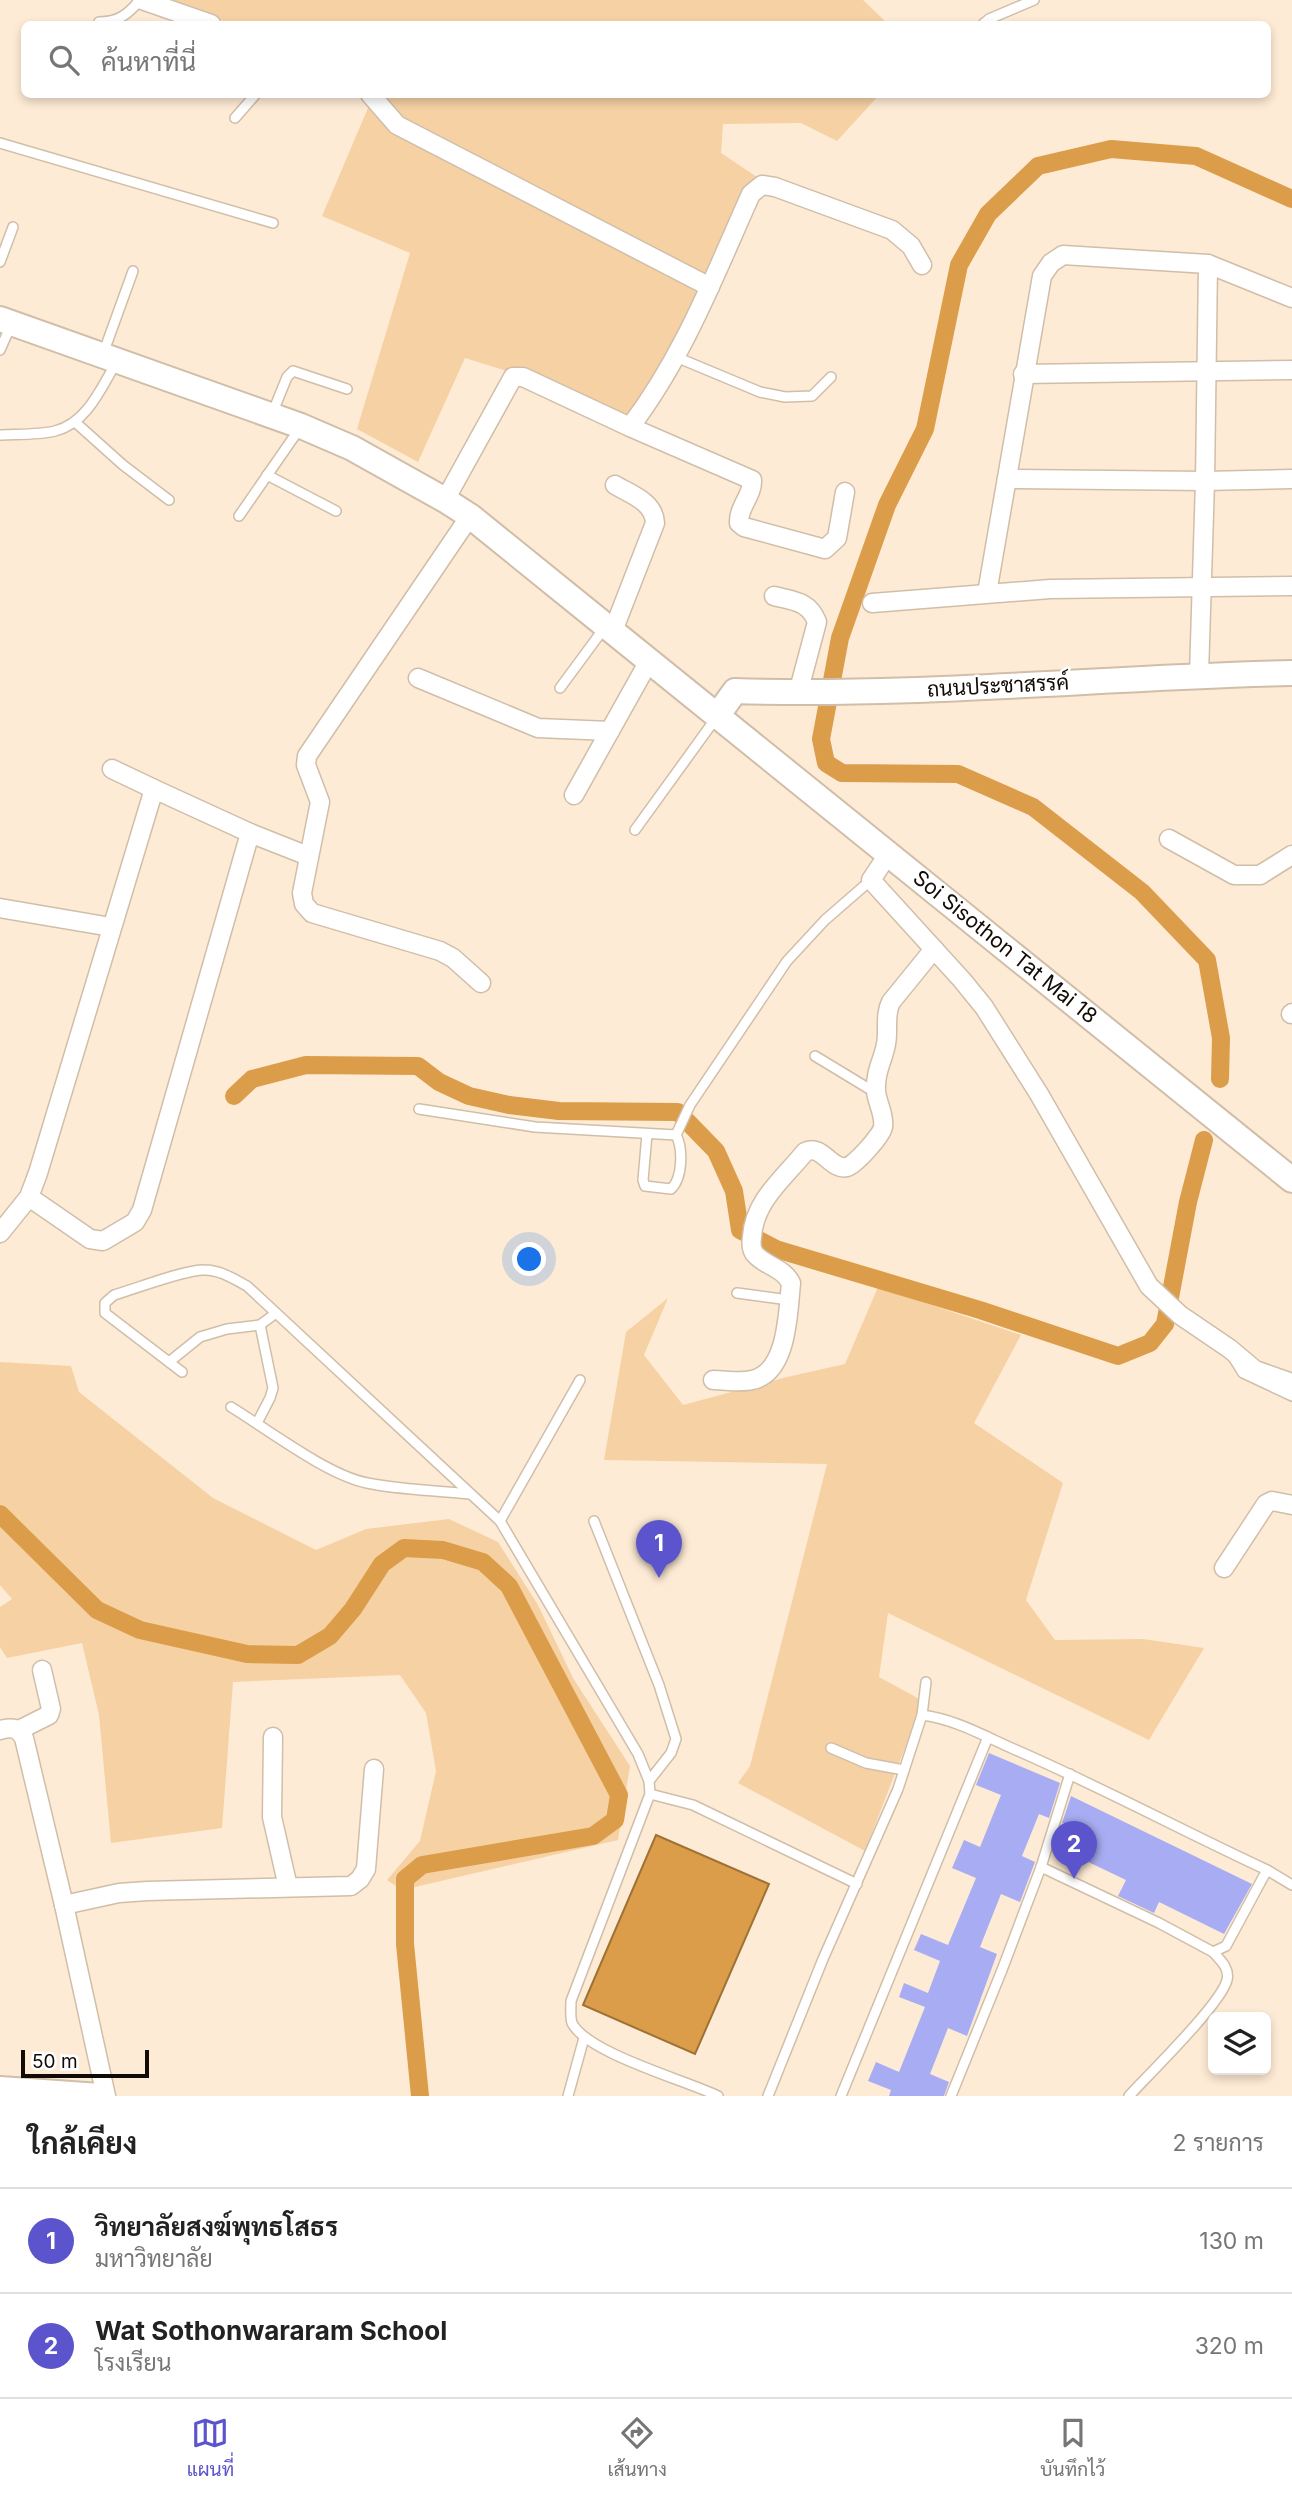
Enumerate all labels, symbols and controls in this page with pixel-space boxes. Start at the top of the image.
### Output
search box [21,21,1271,98]
icon: search [45,41,83,79]
text: ค้นหาที่นี่ [101,46,196,77]
street label: ถนนประชาสรรค์ [926,668,1070,702]
street label: Soi Sisothon Tat Mai 18 [908,865,1102,1028]
your location [512,1242,546,1276]
pin: 1 [636,1520,682,1578]
pin: 2 [1051,1821,1097,1879]
map controls [1208,2012,1271,2075]
button: layers [1208,2012,1271,2075]
scale bar [21,2047,149,2079]
text: 50 m [32,2050,78,2073]
text: ใกล้เคียง [28,2125,137,2161]
text: 2 รายการ [1173,2129,1264,2157]
text: วิทยาลัยสงฆ์พุทธโสธร [95,2211,338,2242]
text: 1 [46,2227,56,2255]
text: 130 m [1199,2227,1264,2255]
text: มหาวิทยาลัย [95,2245,213,2273]
text: Wat Sothonwararam School [95,2315,447,2346]
text: 2 [44,2332,58,2360]
text: 320 m [1195,2332,1264,2360]
text: โรงเรียน [95,2349,171,2377]
tab: แผนที่ [187,2414,234,2481]
tab: เส้นทาง [608,2414,667,2481]
tab: บันทึกไว้ [1040,2414,1105,2481]

